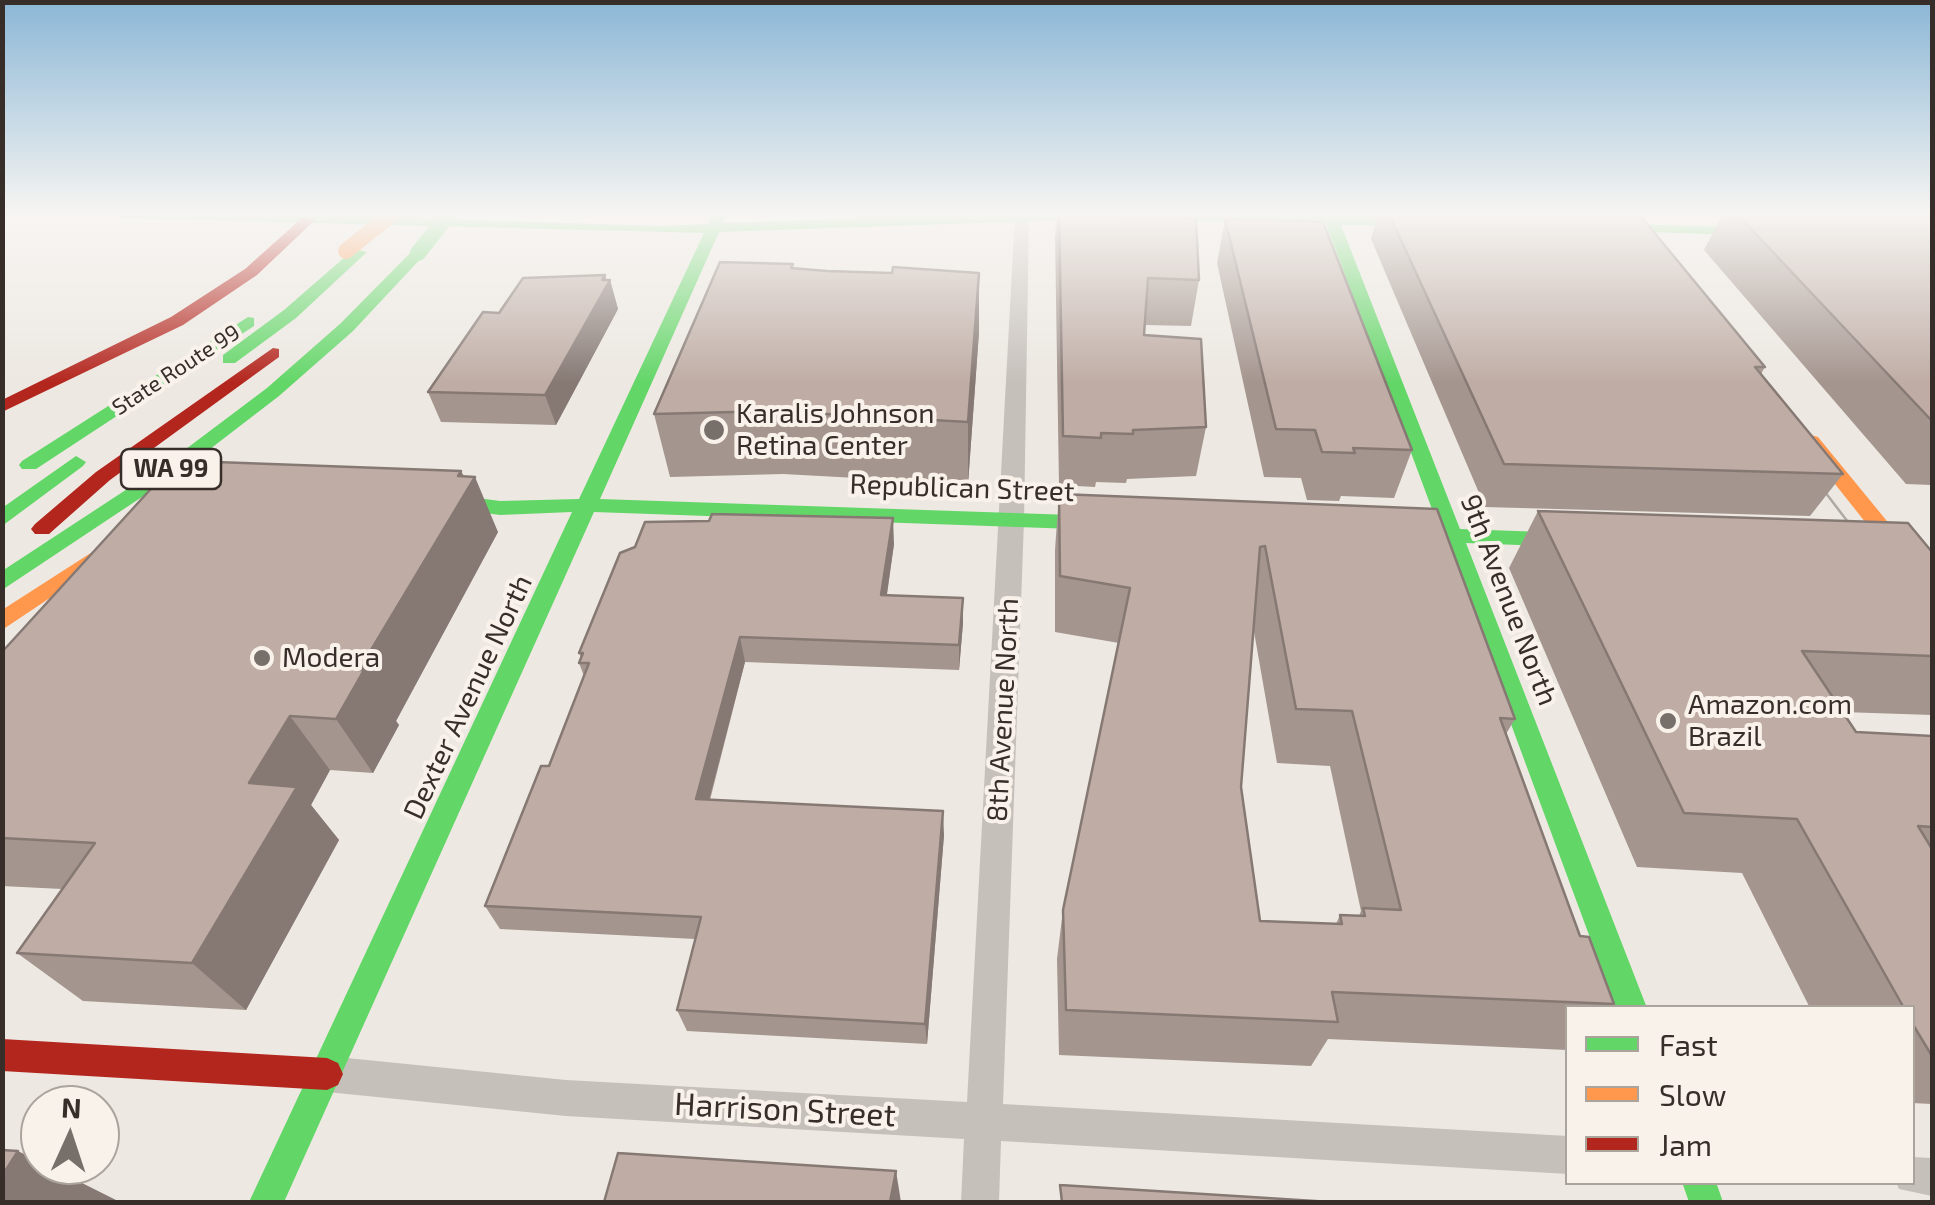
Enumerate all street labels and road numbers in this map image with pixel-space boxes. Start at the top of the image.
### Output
street label: State Route 99 [107,319,245,421]
road number: WA 99 [121,449,221,489]
street label: Republican Street [849,467,1075,509]
street label: 9th Avenue North [1453,490,1565,710]
street label: Dexter Avenue North [397,570,539,824]
street label: 8th Avenue North [980,597,1026,823]
street label: Harrison Street [673,1085,897,1135]

